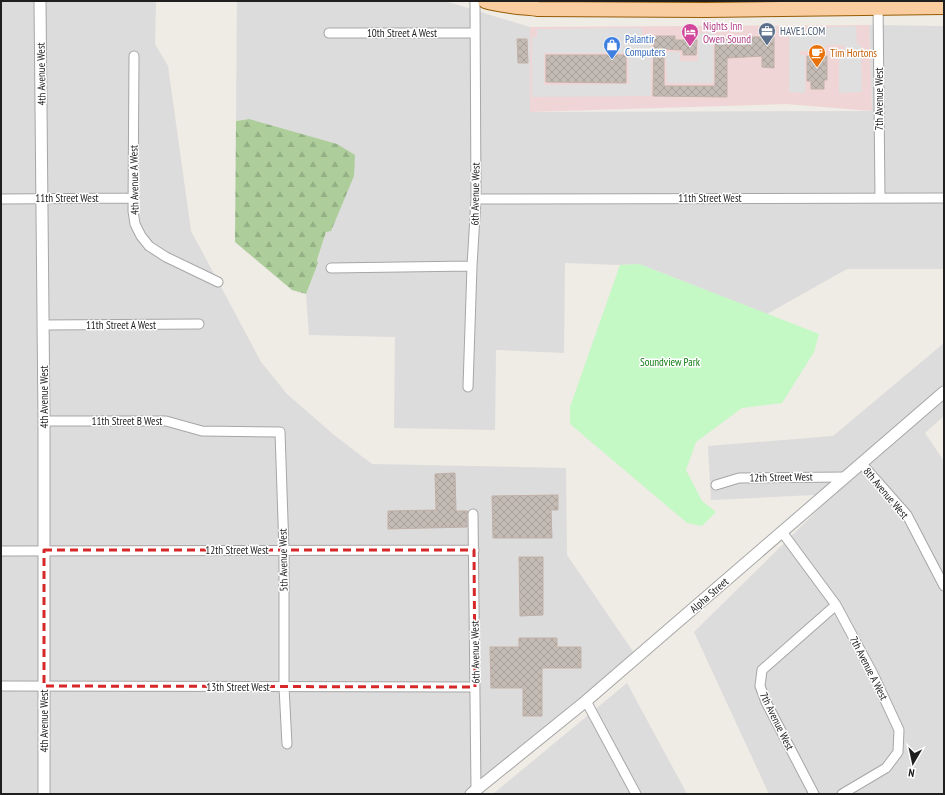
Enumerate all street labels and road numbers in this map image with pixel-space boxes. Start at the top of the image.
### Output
street label: 10th Street A West [367,26,437,40]
street label: 4th Avenue West [33,42,49,106]
street label: 7th Avenue West [872,67,886,131]
street label: 4th Avenue A West [126,145,142,215]
street label: 6th Avenue West [467,162,483,226]
street label: 11th Street West [35,191,99,205]
street label: 11th Street West [678,191,742,205]
street label: 11th Street A West [86,318,156,332]
street label: 4th Avenue West [37,365,51,429]
street label: 11th Street B West [92,414,162,428]
street label: 8th Avenue West [860,464,912,522]
street label: 12th Street West [749,469,813,485]
street label: 5th Avenue West [275,528,291,592]
street label: 12th Street West [205,543,269,557]
street label: Alpha Street [687,574,731,616]
street label: 6th Avenue West [467,620,483,684]
street label: 7th Avenue A West [847,634,891,702]
street label: 13th Street West [206,680,270,694]
street label: 4th Avenue West [37,689,51,753]
street label: 7th Avenue West [757,690,797,752]

